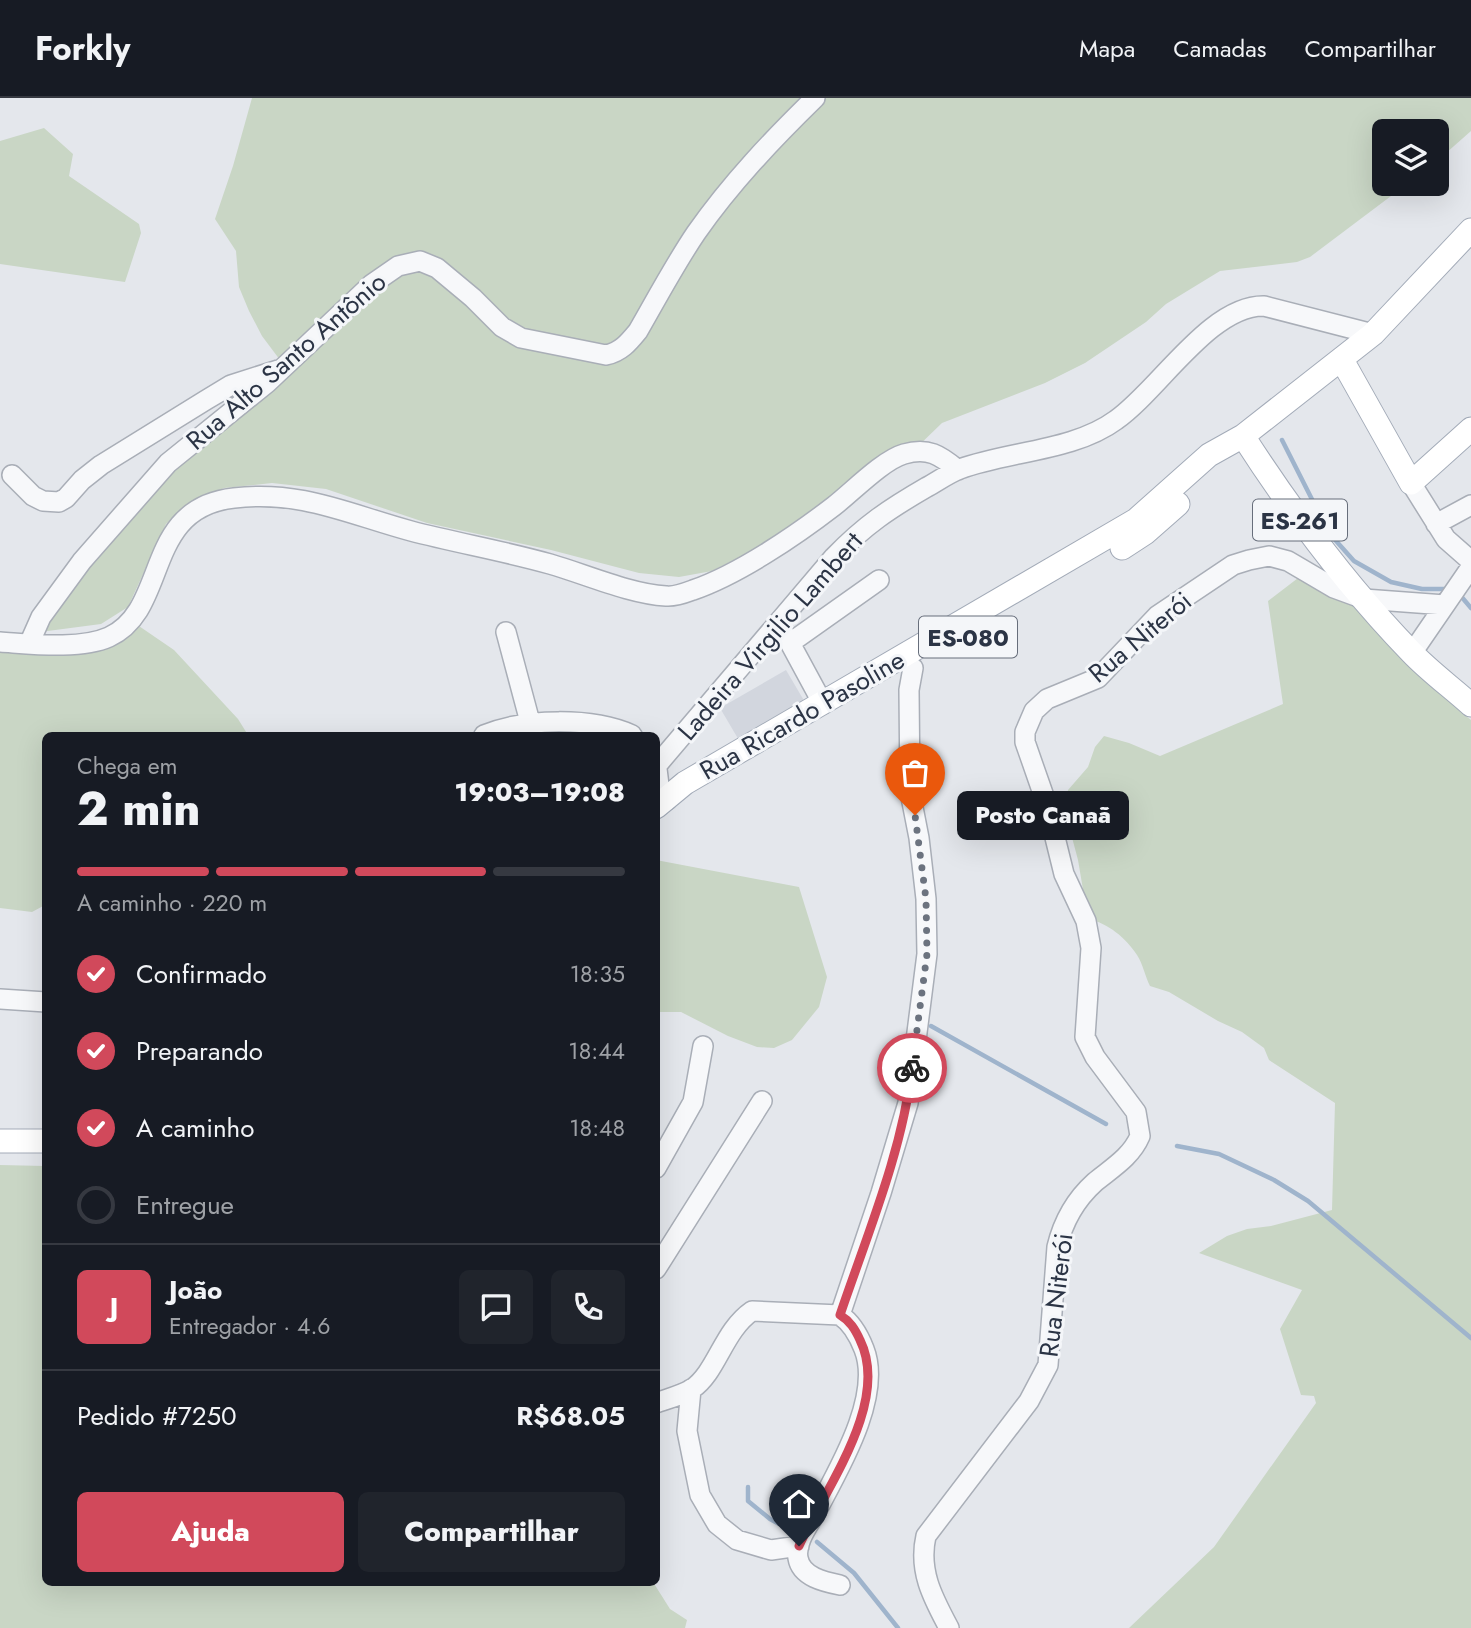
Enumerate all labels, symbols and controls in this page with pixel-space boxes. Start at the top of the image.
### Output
text: Forkly [35,25,130,72]
text: Mapa [1079,31,1135,66]
text: Camadas [1173,31,1266,66]
text: Compartilhar [1304,31,1436,66]
map controls [1372,119,1449,196]
button: layers [1372,119,1449,196]
street label: Rua Alto Santo Antônio [178,263,394,459]
road number: ES-261 [1253,500,1347,540]
street label: Ladeira Virgilio Lambert [669,523,872,748]
street label: Rua Niterói [1080,582,1200,692]
road number: ES-080 [919,616,1017,658]
street label: Rua Ricardo Pasoline [693,641,911,789]
pin [885,743,945,815]
text: Chega em [77,749,178,783]
icon: bag [896,754,934,792]
text: 19:03–19:08 [454,773,625,811]
text: 2 min [77,776,201,842]
callout: Posto Canaã [957,790,1128,840]
text: Posto Canaã [975,798,1111,832]
text: A caminho · 220 m [77,886,267,920]
icon: check [77,955,115,993]
text: Confirmado [136,955,267,993]
text: 18:35 [570,957,625,991]
icon: check [77,1032,115,1070]
text: Preparando [136,1032,263,1070]
courier [877,1033,947,1103]
text: 18:44 [568,1034,625,1068]
icon: bike [893,1049,931,1087]
icon: check [77,1109,115,1147]
text: A caminho [136,1109,254,1147]
text: 18:48 [569,1111,625,1145]
text: Entregue [136,1186,234,1224]
street label: Rua Niterói [1030,1231,1082,1359]
button: chat [459,1270,533,1344]
button: phone [551,1270,625,1344]
text: João [169,1271,222,1309]
text: J [110,1288,118,1326]
text: Entregador · 4.6 [169,1309,331,1343]
text: Pedido #7250 [77,1397,237,1435]
text: R$68.05 [516,1397,625,1435]
pin [769,1474,829,1546]
icon: home [780,1485,818,1523]
button: Ajuda [77,1492,344,1572]
button: Compartilhar [358,1492,625,1572]

